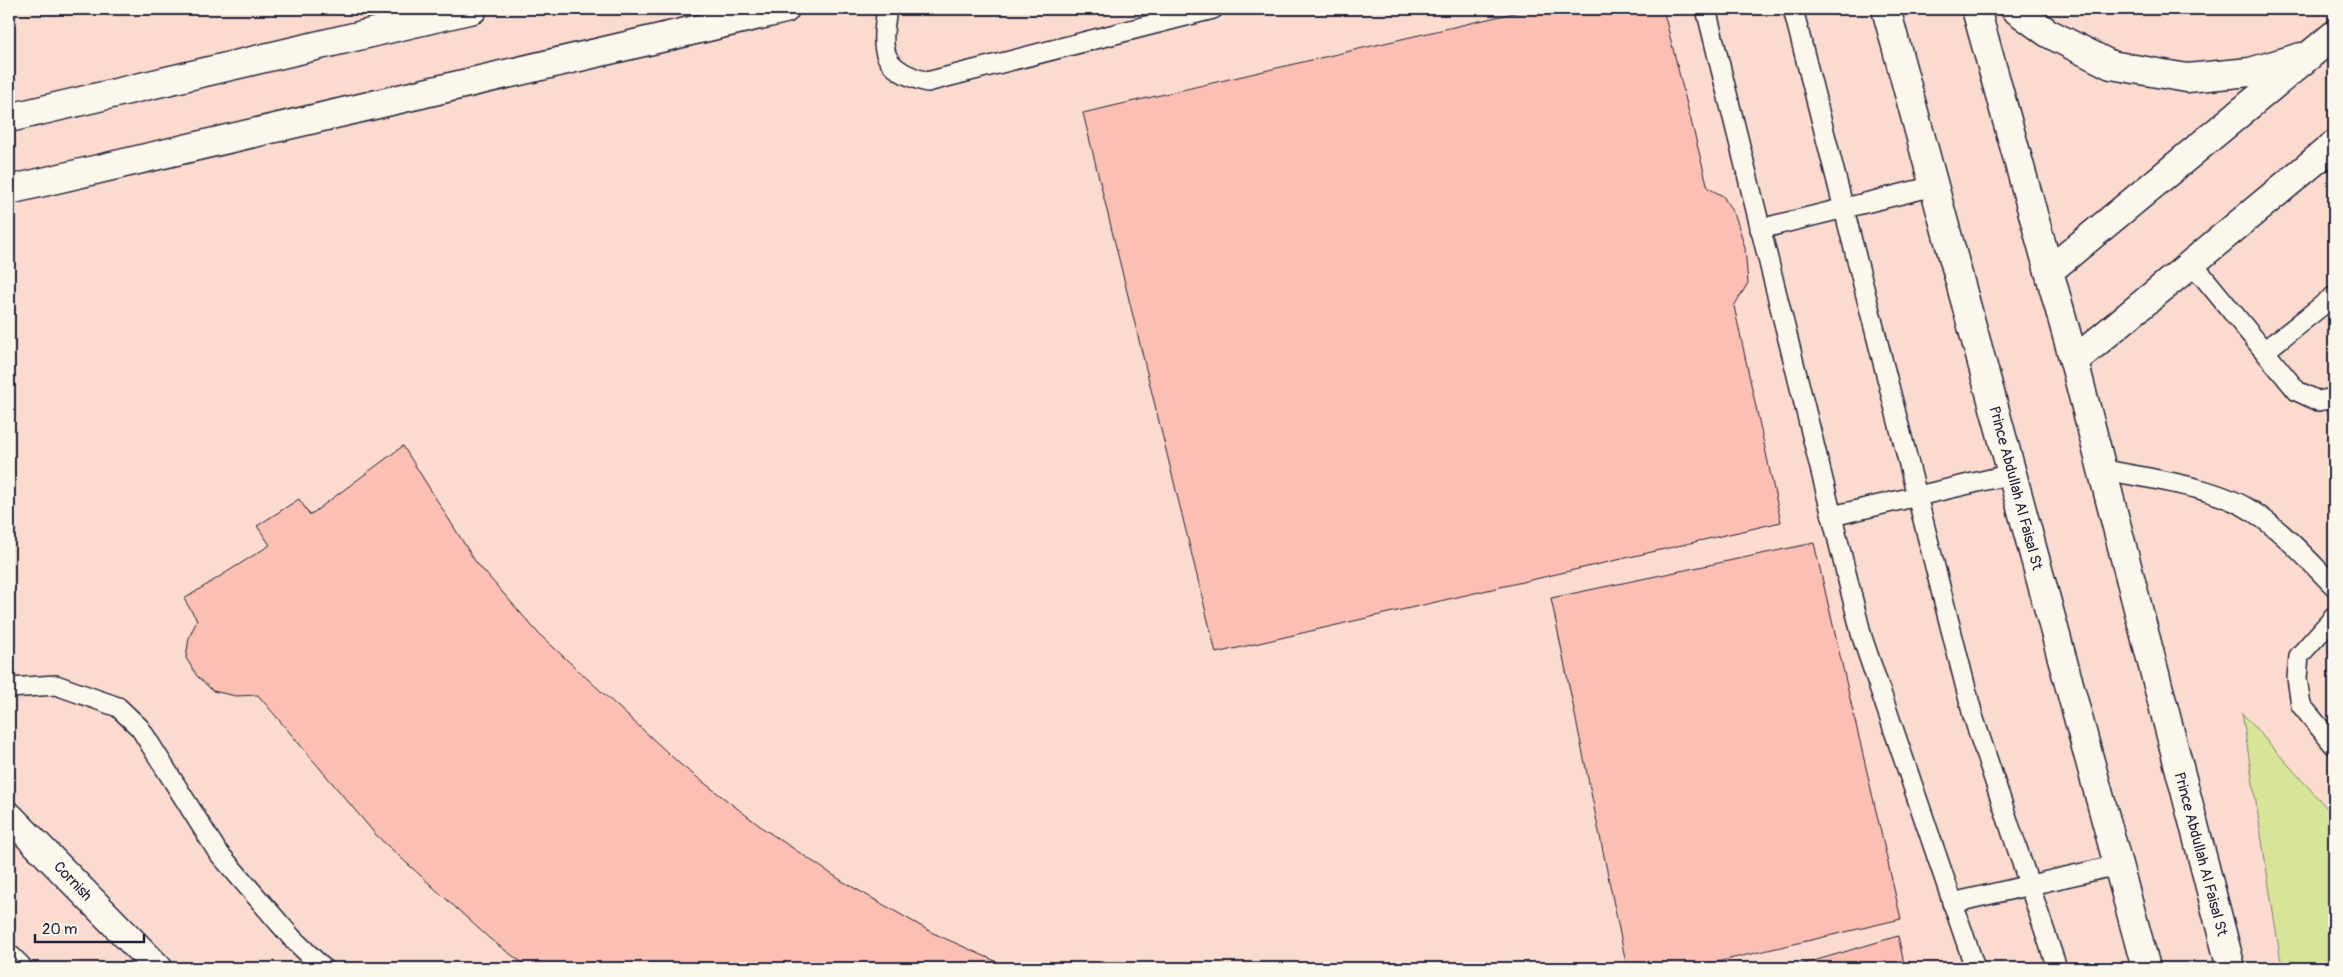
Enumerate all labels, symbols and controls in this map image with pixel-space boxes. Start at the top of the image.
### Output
street label: Prince Abdullah Al Faisal St [1985,404,2047,573]
street label: Prince Abdullah Al Faisal St [2170,770,2232,939]
street label: Cornish [49,858,96,905]
scale bar [35,912,144,944]
text: 20 m [42,920,77,939]

